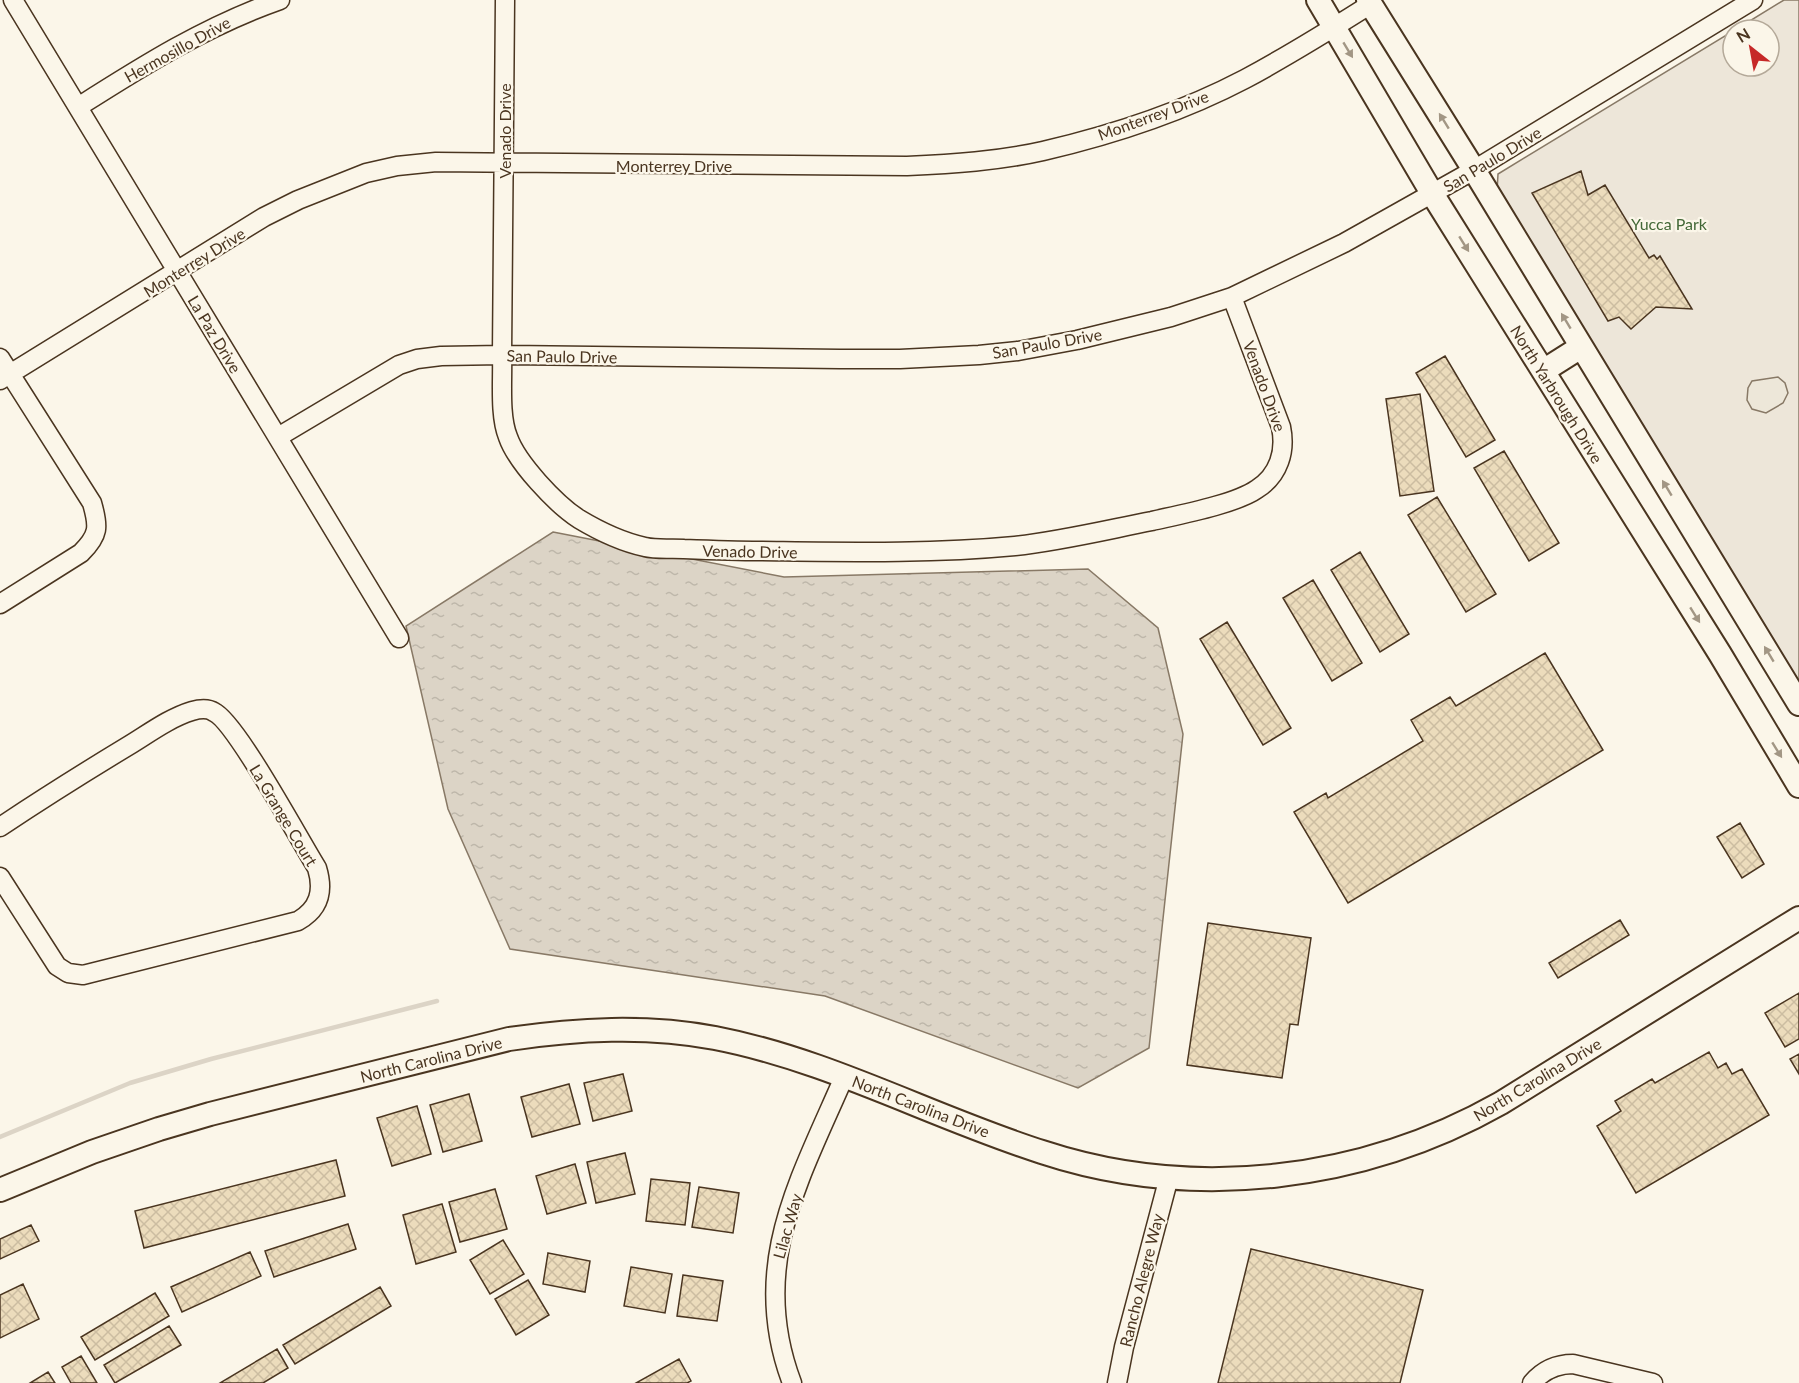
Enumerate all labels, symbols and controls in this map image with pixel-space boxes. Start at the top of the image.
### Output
street label: Hermosillo Drive [121,12,233,86]
north arrow [1721,18,1781,78]
text: N [1733,23,1753,46]
one-way arrow [1343,42,1353,59]
street label: Venado Drive [495,83,514,179]
street label: Monterrey Drive [1095,86,1211,144]
one-way arrow [1438,113,1449,129]
street label: San Paulo Drive [1440,122,1544,196]
street label: Monterrey Drive [616,156,732,175]
park label: Yucca Park [1631,214,1708,233]
street label: Monterrey Drive [140,223,248,301]
one-way arrow [1459,236,1470,252]
street label: La Paz Drive [184,292,246,376]
one-way arrow [1560,313,1571,329]
street label: North Yarbrough Drive [1507,322,1607,466]
street label: San Paulo Drive [991,324,1103,362]
street label: Venado Drive [1240,338,1290,434]
street label: San Paulo Drive [506,346,618,366]
one-way arrow [1661,480,1672,496]
street label: Venado Drive [702,541,798,561]
one-way arrow [1690,606,1701,623]
one-way arrow [1763,646,1774,662]
one-way arrow [1772,742,1783,758]
street label: La Grange Court [246,761,322,869]
street label: North Carolina Drive [358,1032,504,1086]
street label: North Carolina Drive [1470,1033,1604,1125]
street label: North Carolina Drive [850,1071,992,1141]
street label: Lilac Way [769,1190,806,1261]
street label: Rancho Alegre Way [1115,1211,1167,1349]

